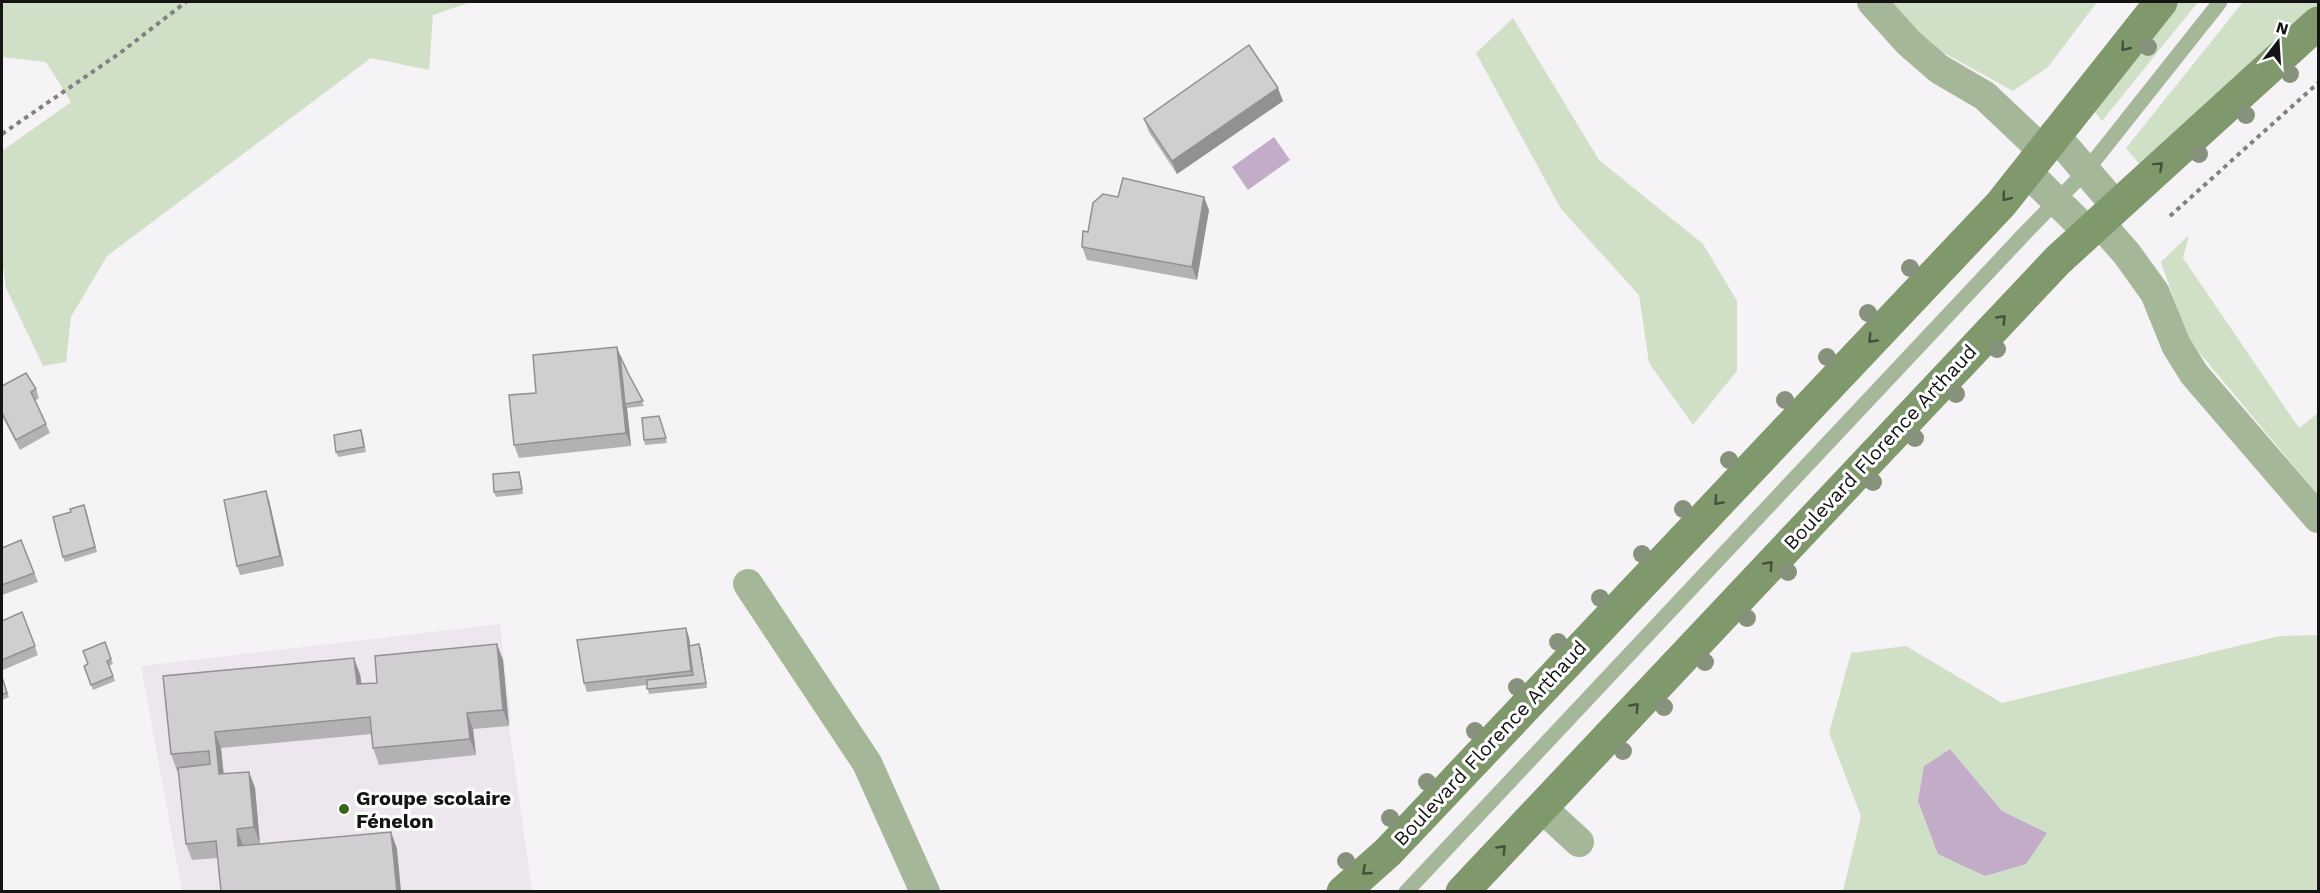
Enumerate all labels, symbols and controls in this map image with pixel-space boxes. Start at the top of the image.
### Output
north arrow [2248,12,2308,72]
text: N [2274,17,2291,39]
one-way arrow [2121,40,2132,51]
one-way arrow [2152,162,2163,173]
one-way arrow [2002,190,2013,201]
one-way arrow [1994,316,2005,327]
one-way arrow [1868,332,1879,342]
street label: Boulevard Florence Arthaud [1778,339,1982,555]
one-way arrow [1714,494,1725,505]
one-way arrow [1762,561,1773,572]
street label: Boulevard Florence Arthaud [1388,635,1592,851]
one-way arrow [1628,703,1639,713]
place label: Groupe scolaire Fénelon [356,786,511,833]
marker: Groupe scolaire Fénelon [337,802,351,816]
one-way arrow [1494,845,1505,856]
one-way arrow [1362,864,1373,875]

